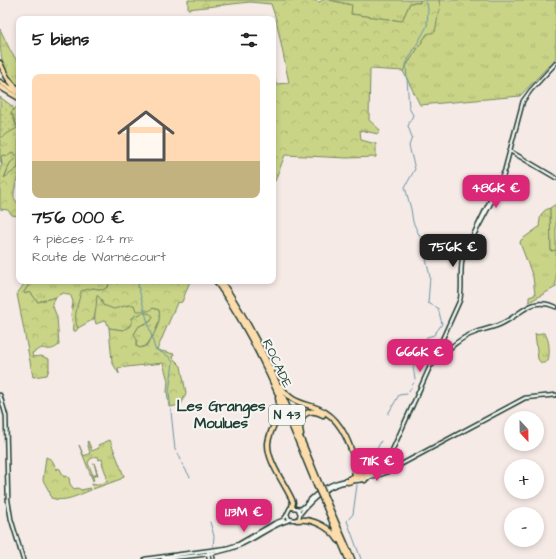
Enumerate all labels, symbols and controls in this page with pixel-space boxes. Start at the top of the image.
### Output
text: 5 biens [32,28,89,52]
icon: filters [238,29,260,51]
icon: home [110,100,182,172]
pin: 486K € [463,175,529,209]
text: 486K € [472,179,520,197]
text: 756 000 € [32,206,124,230]
text: 4 pièces · 124 m² [32,230,134,248]
pin: 756K € [420,234,486,268]
text: 756K € [429,238,477,256]
text: Route de Warnécourt [32,248,166,266]
street label: ROCADE [258,336,296,391]
pin: 666K € [387,339,453,373]
text: 666K € [396,343,444,361]
district label: Les Granges Moulues [176,396,266,434]
road number: N 43 [269,405,305,425]
north arrow [504,411,544,451]
map controls [504,411,544,547]
pin: 711K € [344,448,410,482]
text: 711K € [360,452,394,470]
button: + [504,459,544,499]
pin: 1.13M € [207,499,281,533]
text: 1.13M € [225,503,263,521]
button: − [504,507,544,547]

